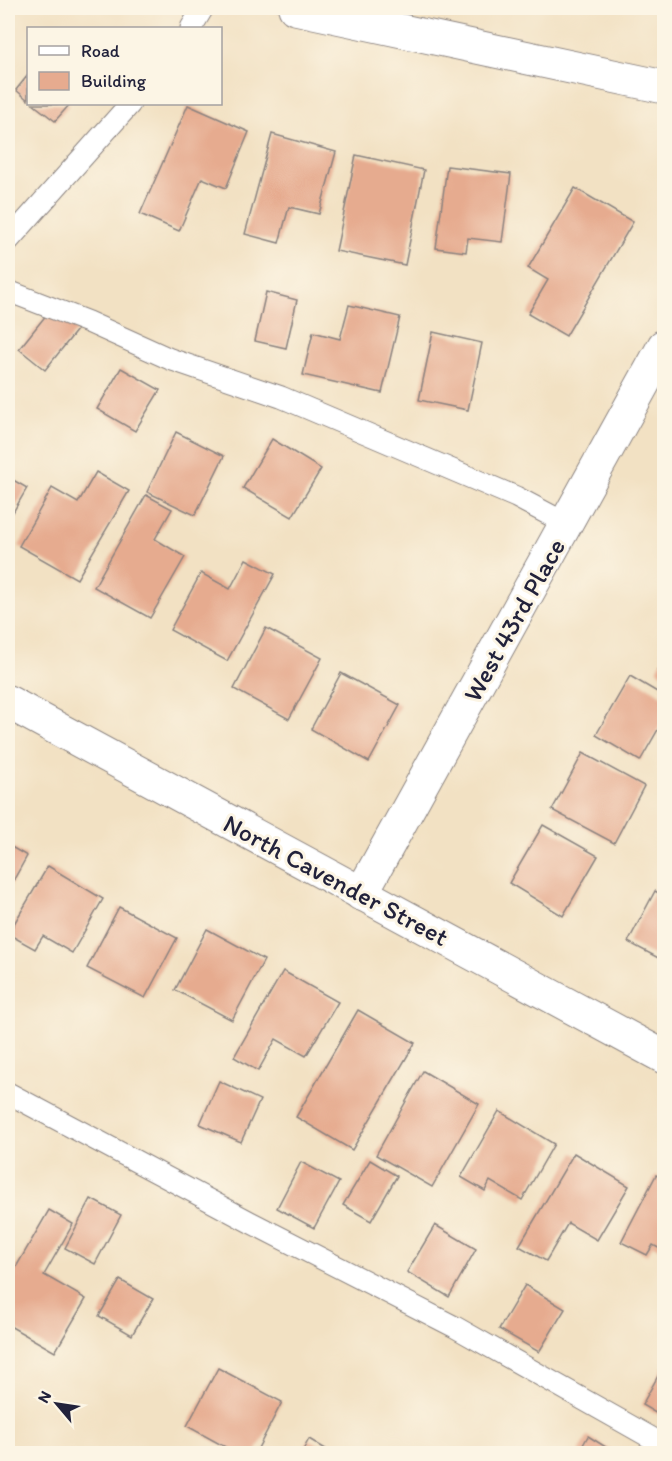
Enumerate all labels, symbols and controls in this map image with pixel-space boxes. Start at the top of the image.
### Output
legend [27,27,222,105]
text: Road [81,40,120,62]
text: Building [81,70,147,92]
street label: West 43rd Place [456,533,572,707]
street label: North Cavender Street [218,807,454,953]
north arrow [27,1374,87,1434]
text: N [33,1388,55,1406]

